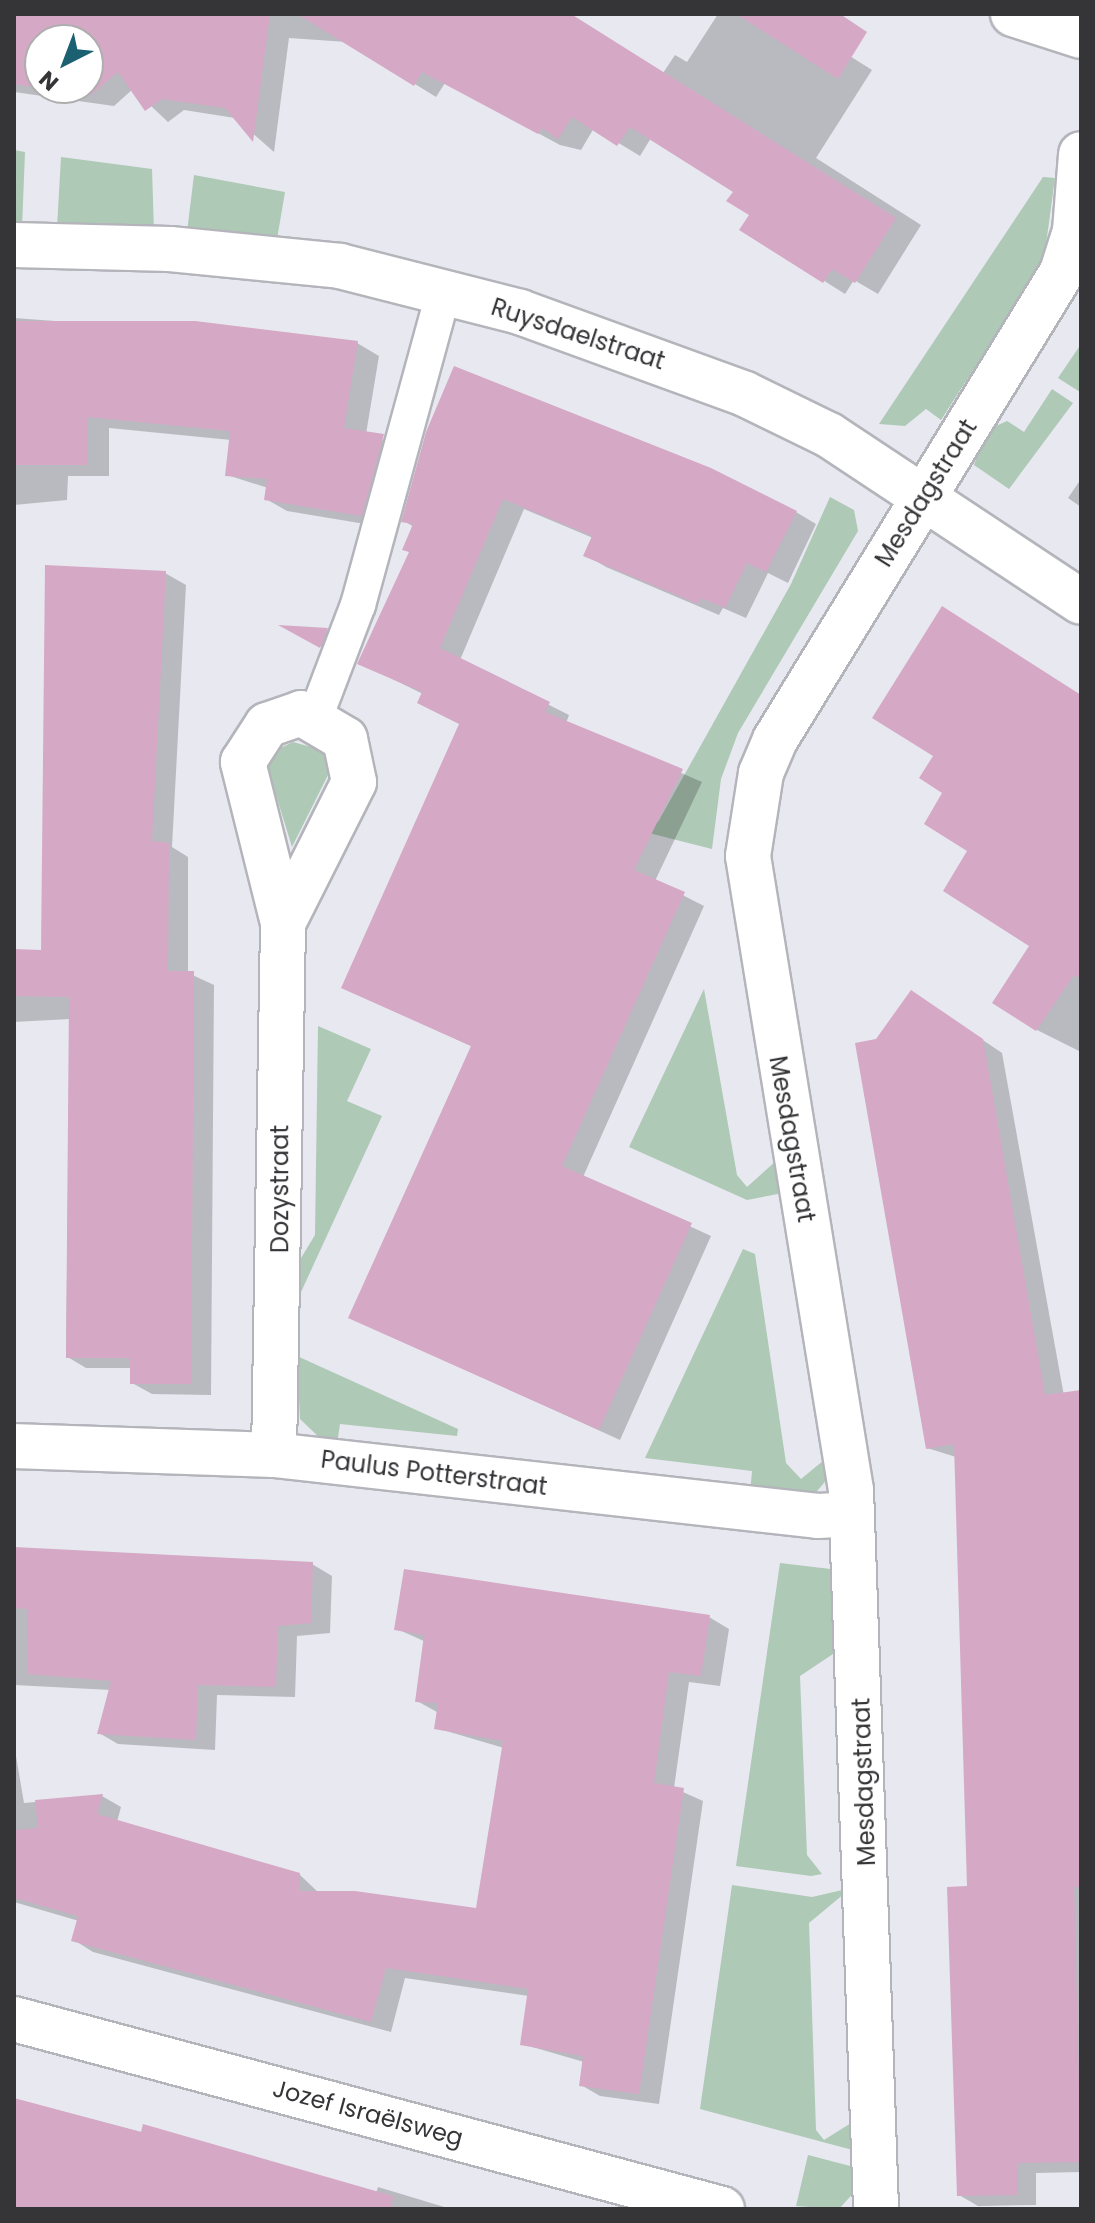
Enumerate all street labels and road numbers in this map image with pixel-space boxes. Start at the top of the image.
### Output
street label: Ruysdaelstraat [488,292,668,376]
street label: Mesdagstraat [869,414,983,572]
street label: Mesdagstraat [763,1054,821,1224]
street label: Dozystraat [266,1125,294,1253]
street label: Paulus Potterstraat [319,1445,549,1501]
street label: Mesdagstraat [847,1697,881,1867]
street label: Jozef Israëlsweg [270,2074,466,2152]

